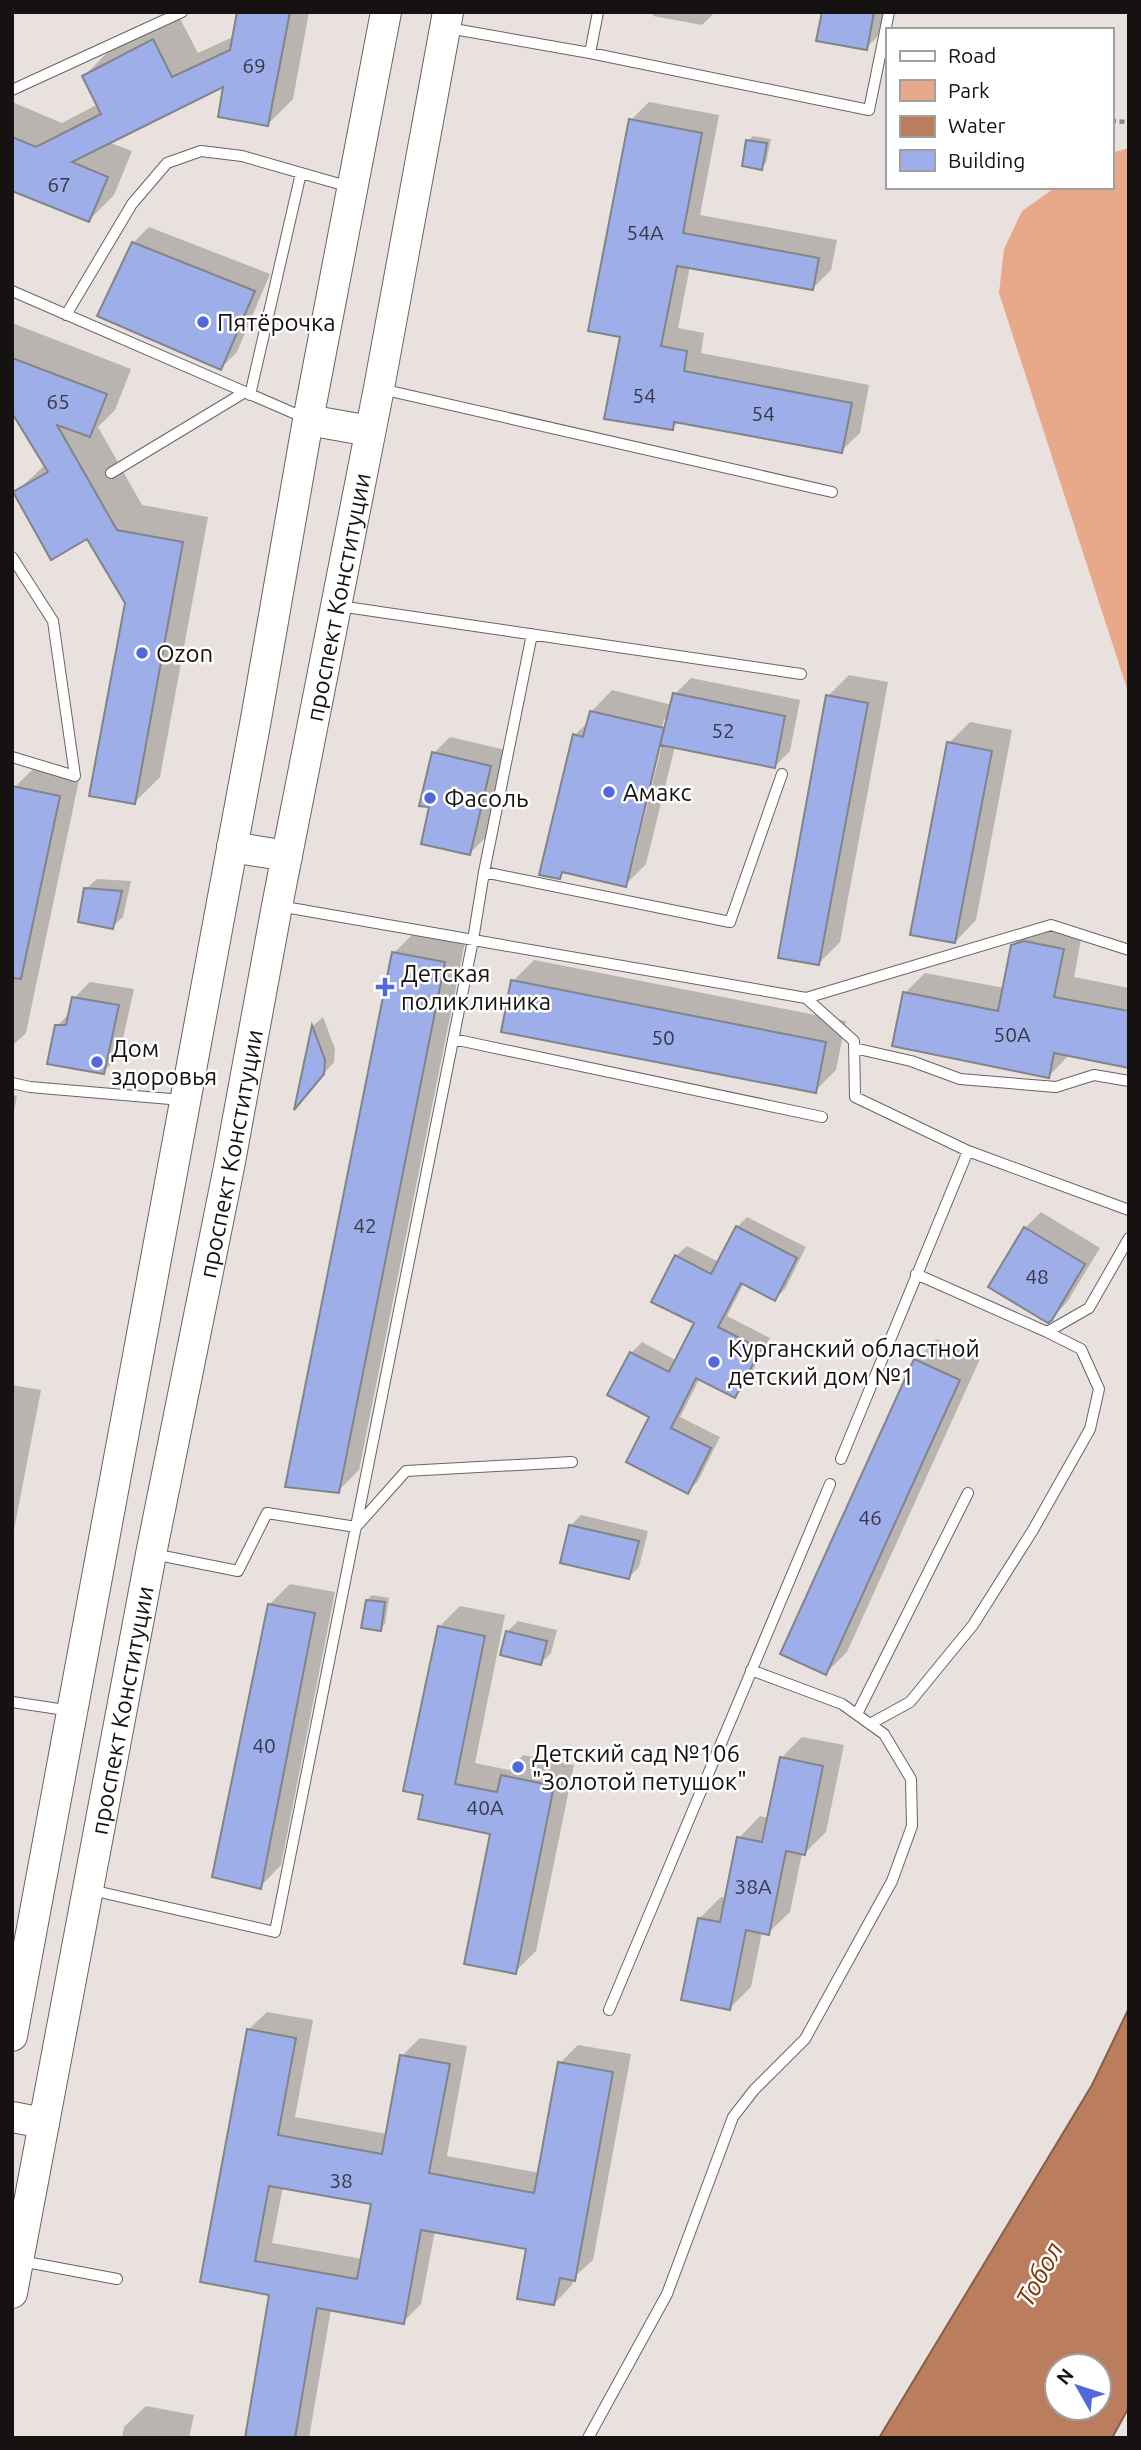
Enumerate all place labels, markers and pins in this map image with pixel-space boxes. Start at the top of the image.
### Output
place label: Пятёрочка [217,309,336,336]
marker: Пятёрочка [195,314,211,330]
place label: Ozon [156,640,213,667]
marker: Ozon [134,645,150,661]
place label: Амакс [623,779,692,806]
marker: Амакс [601,784,617,800]
place label: Фасоль [444,785,528,812]
marker: Фасоль [422,790,438,806]
place label: Детская поликлиника [401,960,551,1015]
marker: Детская поликлиника [375,977,395,997]
place label: Дом здоровья [111,1035,217,1090]
marker: Дом здоровья [89,1054,105,1070]
place label: Курганский областной детский дом №1 [728,1335,980,1390]
marker: Курганский областной детский дом №1 [706,1354,722,1370]
place label: Детский сад №106 "Золотой петушок" [532,1740,747,1795]
marker: Детский сад №106 "Золотой петушок" [510,1759,526,1775]

